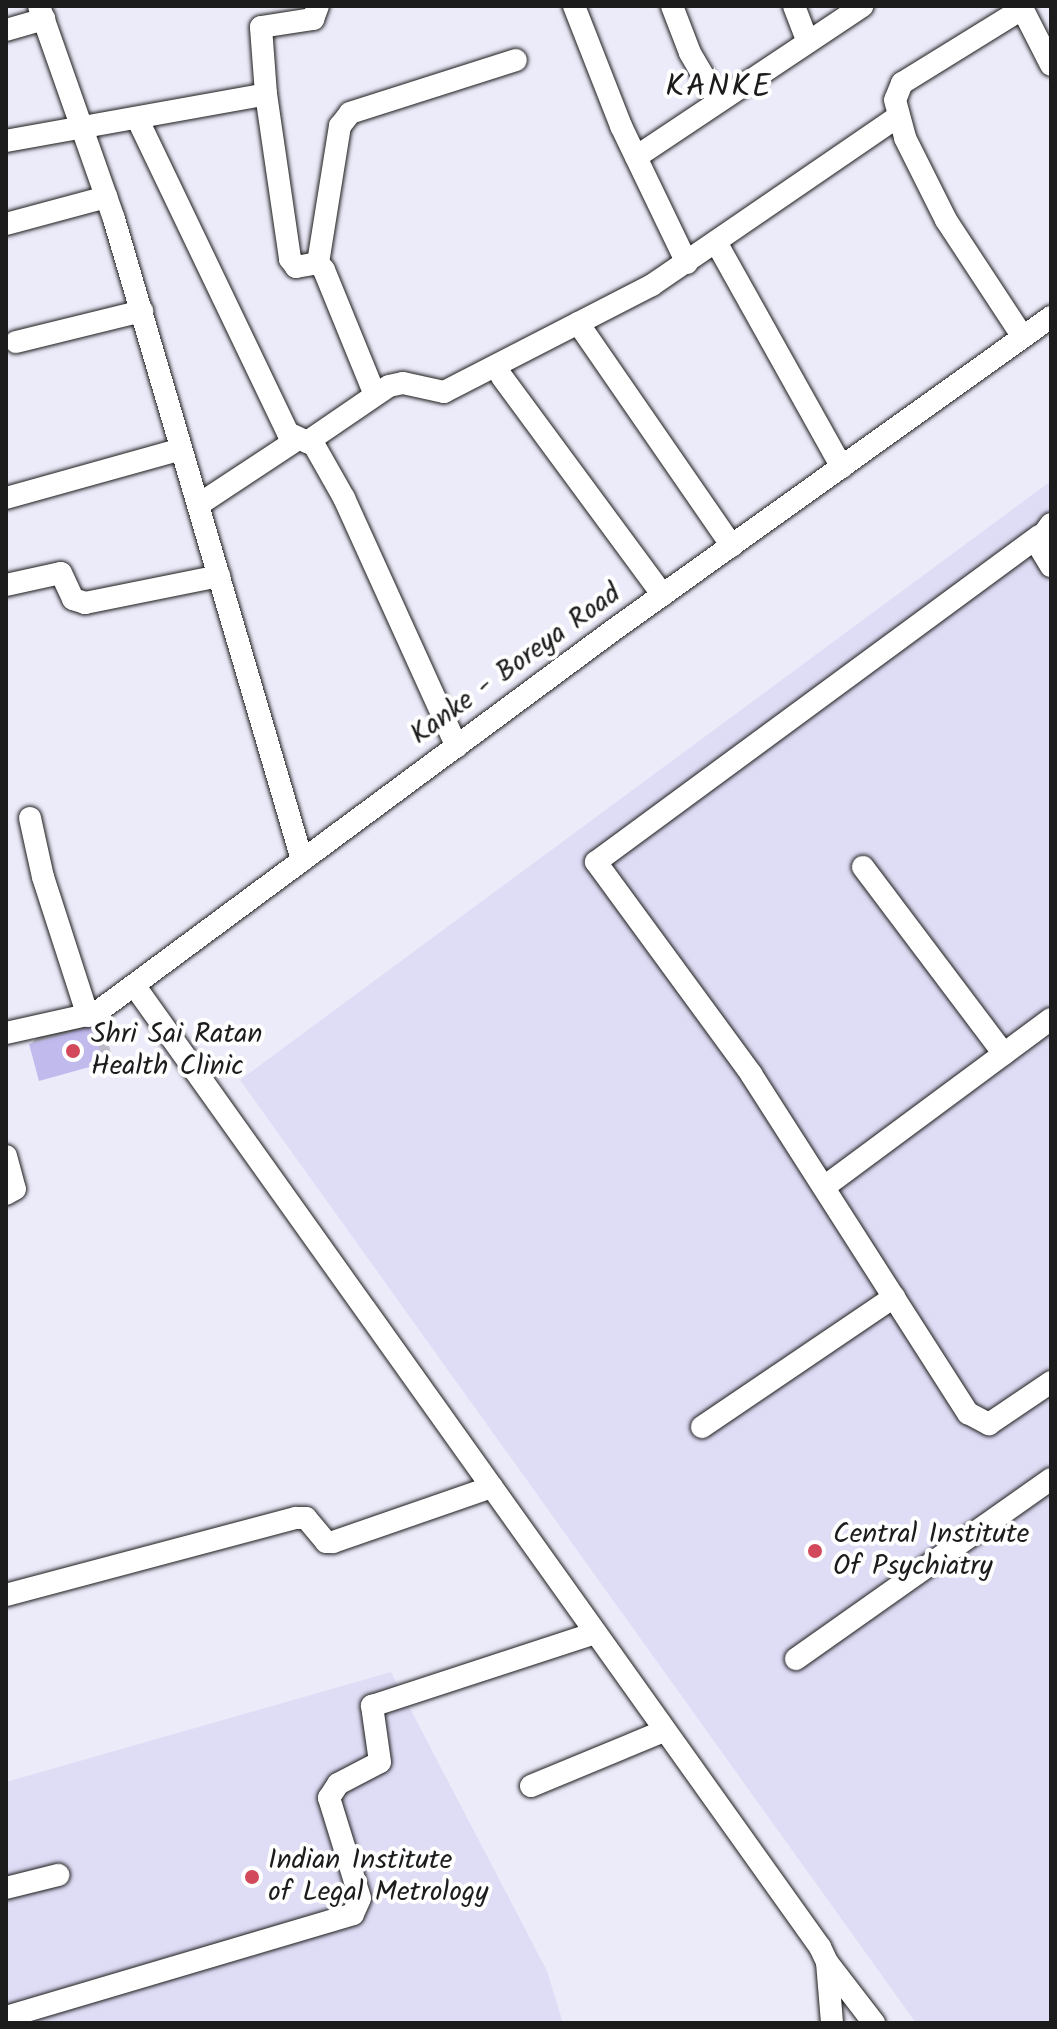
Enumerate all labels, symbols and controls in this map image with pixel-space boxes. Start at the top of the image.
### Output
district label: KANKE [665,69,773,107]
street label: Kanke - Boreya Road [404,577,628,753]
place label: Shri Sai Ratan Health Clinic [91,1018,262,1084]
marker: Shri Sai Ratan Health Clinic [62,1040,84,1062]
place label: Central Institute Of Psychiatry [833,1518,1029,1584]
marker: Central Institute Of Psychiatry [804,1540,826,1562]
place label: Indian Institute of Legal Metrology [268,1844,488,1910]
marker: Indian Institute of Legal Metrology [243,1868,261,1886]

